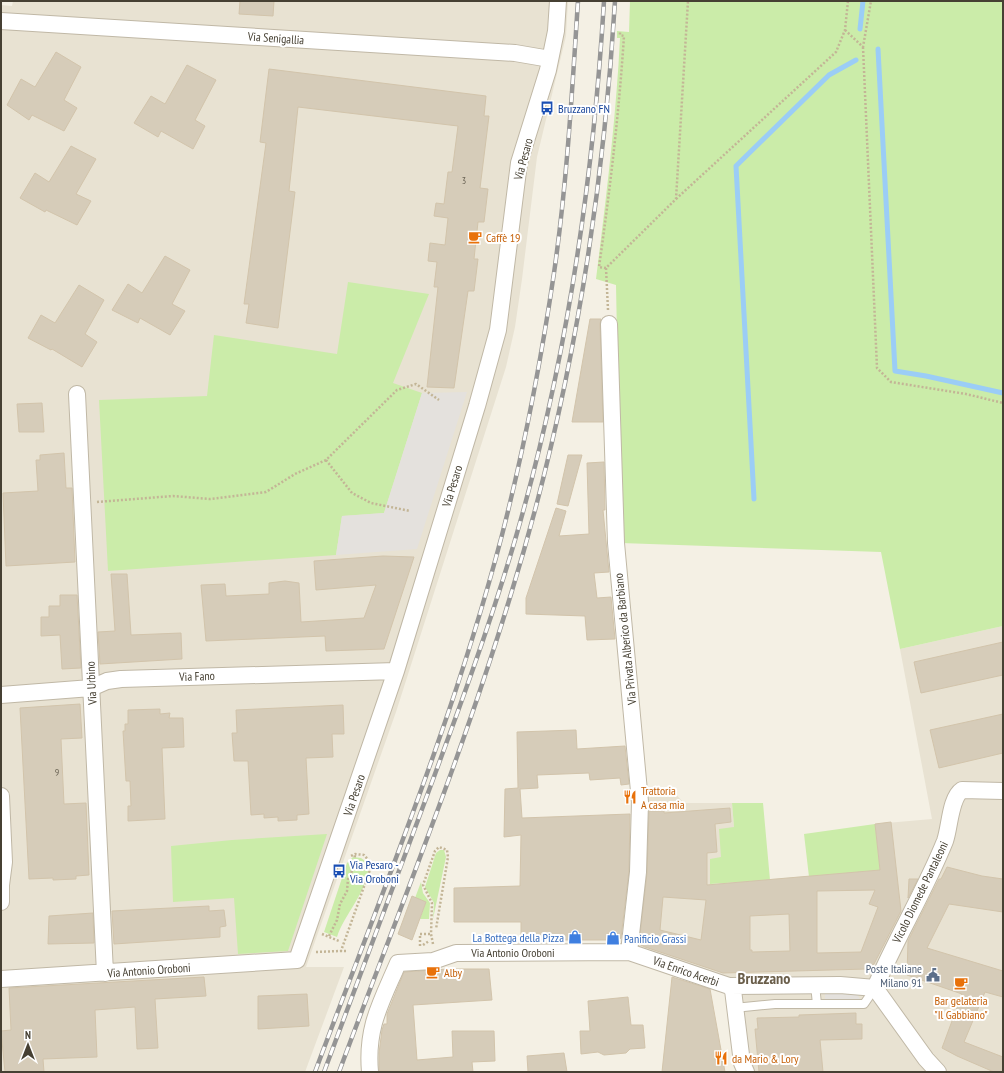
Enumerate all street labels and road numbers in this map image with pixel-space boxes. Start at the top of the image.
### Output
street label: Via Senigallia [246,28,305,47]
street label: Via Pesaro [510,136,536,183]
street label: Via Pesaro [438,463,465,510]
street label: Via Privata Alberico da Barbiano [611,573,639,706]
street label: Via Urbino [82,661,100,706]
street label: Via Fano [178,668,215,684]
street label: Via Pesaro [340,772,368,819]
street label: Vicolo Diomede Pantaleoni [888,839,951,946]
street label: Via Antonio Oroboni [470,945,555,960]
street label: Via Enrico Acerbi [650,952,721,989]
street label: Via Antonio Oroboni [106,960,191,980]

